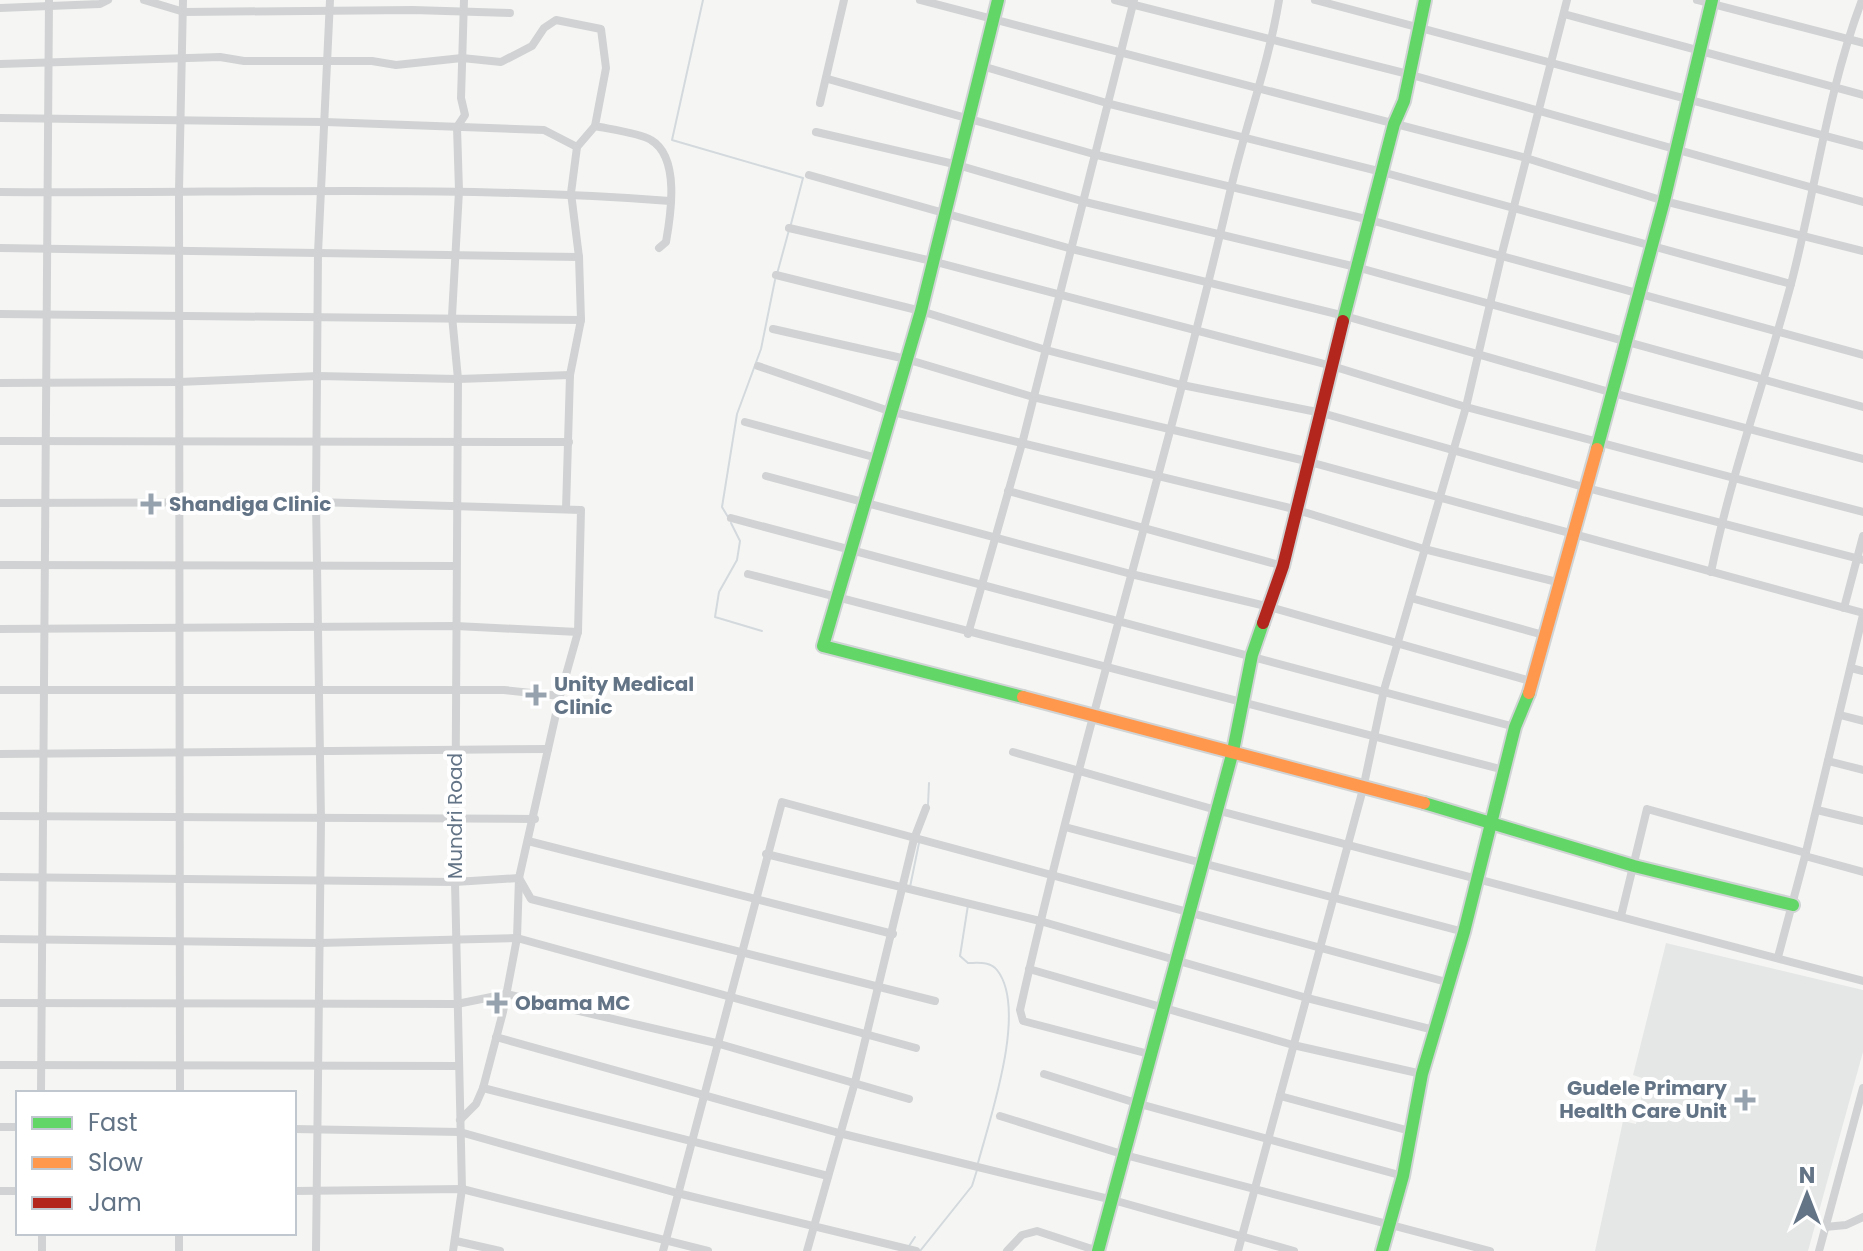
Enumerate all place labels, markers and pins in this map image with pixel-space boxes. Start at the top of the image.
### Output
place label: Shandiga Clinic [169,490,331,518]
marker: Shandiga Clinic [140,493,162,515]
place label: Unity Medical Clinic [554,670,694,721]
marker: Unity Medical Clinic [525,684,547,706]
place label: Obama MC [515,989,630,1017]
marker: Obama MC [486,992,508,1014]
place label: Gudele Primary Health Care Unit [1559,1074,1727,1125]
marker: Gudele Primary Health Care Unit [1734,1089,1756,1111]

